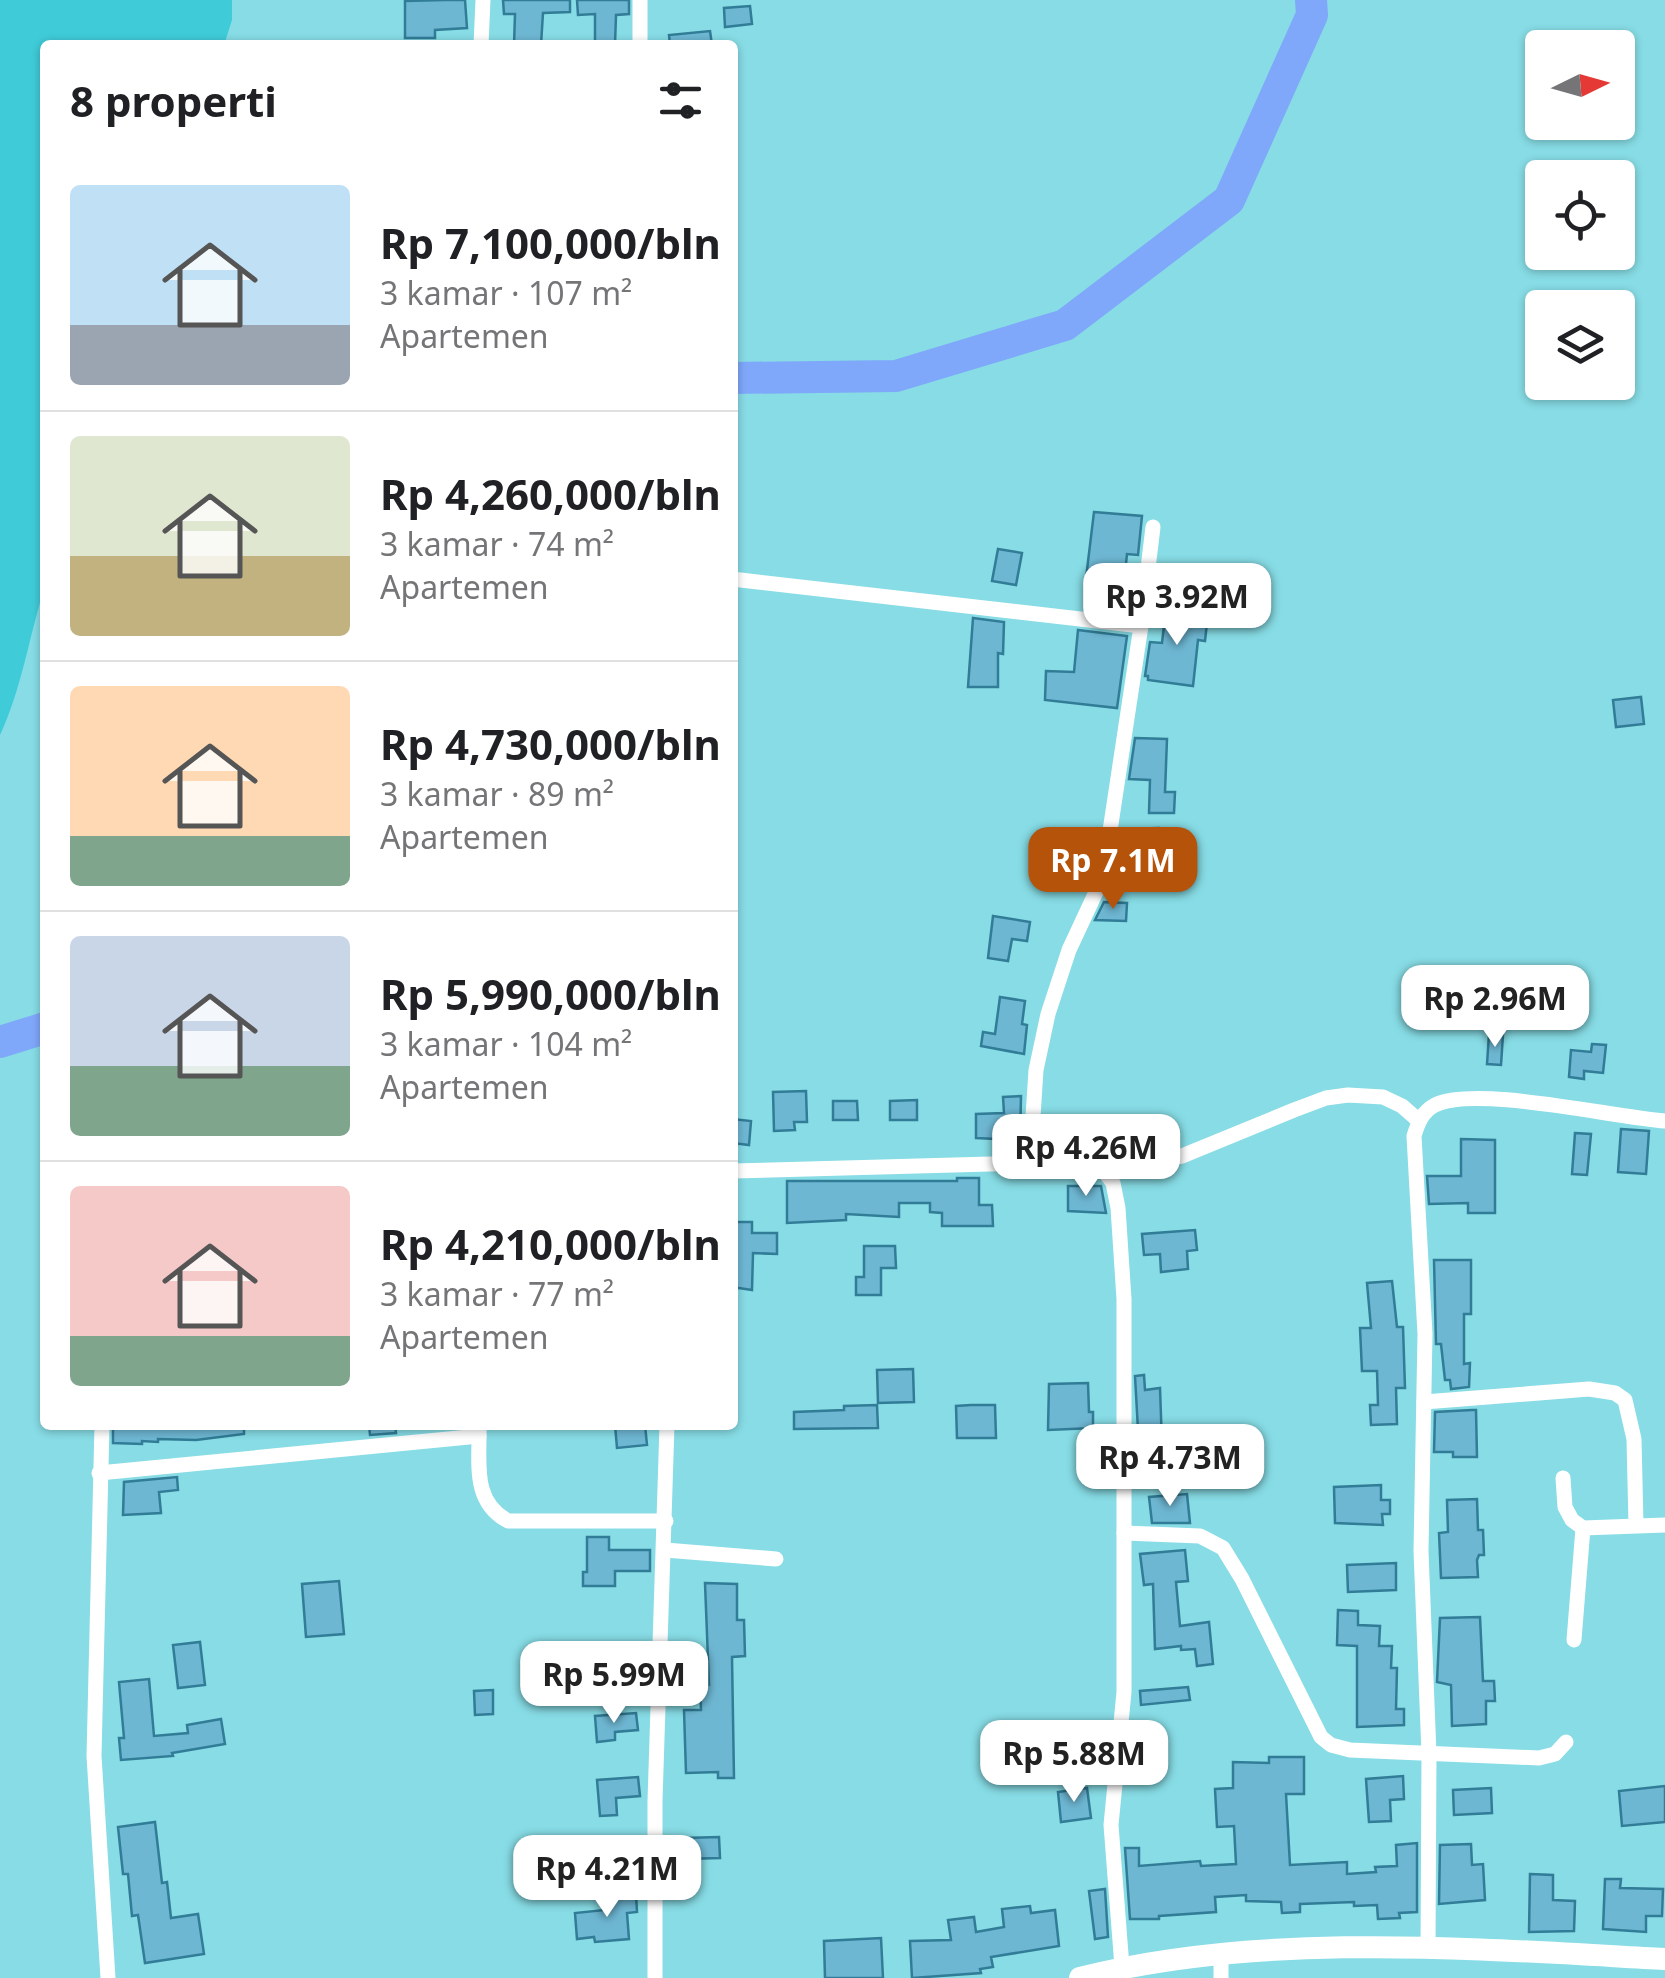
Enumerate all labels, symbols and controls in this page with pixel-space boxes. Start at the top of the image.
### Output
north arrow [1525,30,1635,140]
map controls [1525,30,1635,400]
text: 8 properti [70,72,277,129]
icon: filters [653,73,708,128]
button: locate [1525,160,1635,270]
text: Rp 7,100,000/bln [380,214,721,271]
icon: home [150,225,270,345]
text: 3 kamar · 107 m² [380,271,632,314]
button: layers [1525,290,1635,400]
text: Apartemen [380,314,549,357]
text: Rp 4,260,000/bln [380,465,721,522]
icon: home [150,476,270,596]
text: 3 kamar · 74 m² [380,522,614,565]
pin: Rp 3.92M [1074,563,1280,648]
text: Apartemen [380,565,549,608]
text: Rp 3.92M [1105,574,1249,617]
text: Rp 4,730,000/bln [380,715,721,772]
icon: home [150,726,270,846]
text: 3 kamar · 89 m² [380,772,614,815]
text: Apartemen [380,815,549,858]
pin: Rp 7.1M [1021,827,1205,912]
text: Rp 7.1M [1050,838,1176,881]
text: Rp 5,990,000/bln [380,965,721,1022]
pin: Rp 2.96M [1392,965,1598,1050]
icon: home [150,976,270,1096]
text: Rp 2.96M [1423,976,1567,1019]
text: 3 kamar · 104 m² [380,1022,632,1065]
text: Apartemen [380,1065,549,1108]
pin: Rp 4.26M [983,1114,1189,1199]
text: Rp 4.26M [1014,1125,1158,1168]
text: Rp 4,210,000/bln [380,1215,721,1272]
icon: home [150,1226,270,1346]
text: 3 kamar · 77 m² [380,1272,614,1315]
text: Apartemen [380,1315,549,1358]
pin: Rp 4.73M [1067,1424,1273,1509]
text: Rp 4.73M [1098,1435,1242,1478]
pin: Rp 5.99M [511,1641,717,1726]
text: Rp 5.99M [542,1652,686,1695]
pin: Rp 5.88M [971,1720,1177,1805]
text: Rp 5.88M [1002,1731,1146,1774]
pin: Rp 4.21M [504,1835,710,1920]
text: Rp 4.21M [535,1846,679,1889]

